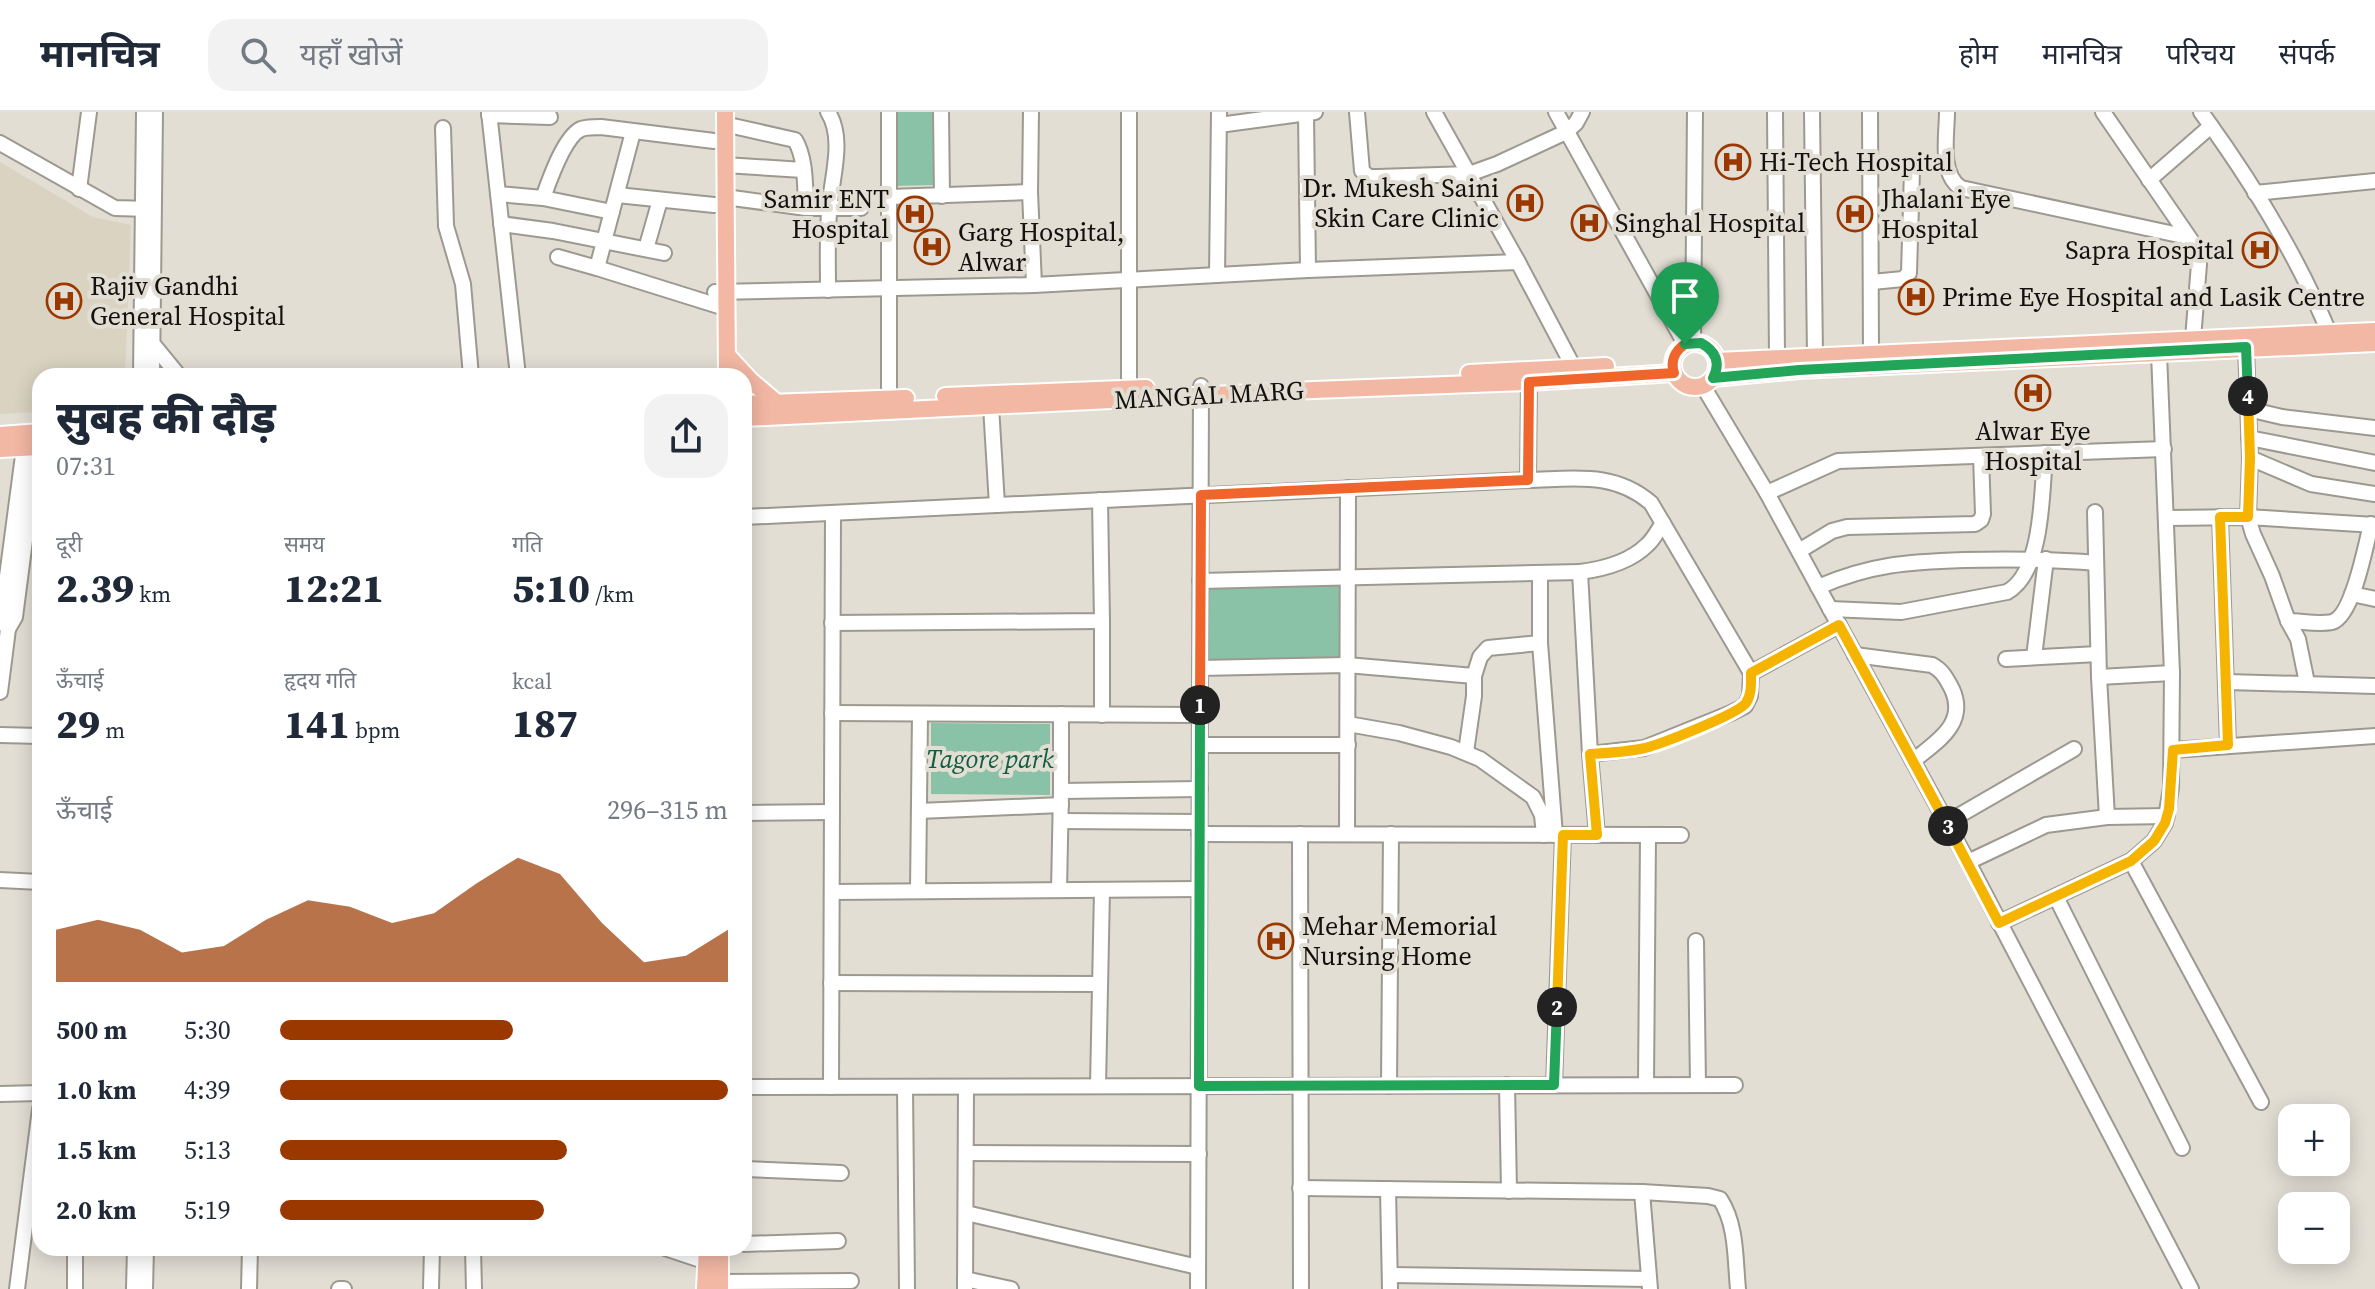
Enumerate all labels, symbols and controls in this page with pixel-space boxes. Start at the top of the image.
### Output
search box [208,19,768,91]
text: मानचित्र [40,28,160,80]
icon: search [236,33,280,77]
text: यहाँ खोजें [300,34,402,75]
text: होम [1959,35,1998,73]
text: मानचित्र [2042,35,2122,73]
text: परिचय [2166,35,2235,73]
text: संपर्क [2279,35,2335,73]
hospital icon: Hi-Tech Hospital [1714,143,1752,181]
place label: Hi-Tech Hospital [1759,144,1953,180]
place label: Dr. Mukesh Saini Skin Care Clinic [1303,170,1499,236]
place label: Samir ENT Hospital [764,181,889,247]
place label: Jhalani Eye Hospital [1880,181,2011,247]
hospital icon: Dr. Mukesh Saini Skin Care Clinic [1506,184,1544,222]
hospital icon: Samir ENT Hospital [896,195,934,233]
hospital icon: Jhalani Eye Hospital [1836,195,1874,233]
hospital icon: Singhal Hospital [1570,204,1608,242]
place label: Singhal Hospital [1615,205,1806,241]
place label: Garg Hospital, Alwar [958,214,1125,280]
hospital icon: Garg Hospital, Alwar [913,228,951,266]
hospital icon: Sapra Hospital [2241,231,2279,269]
place label: Sapra Hospital [2065,232,2234,268]
pin [1651,262,1719,344]
place label: Rajiv Gandhi General Hospital [90,268,286,334]
icon: arrive [1663,274,1707,318]
hospital icon: Prime Eye Hospital and Lasik Centre [1897,278,1935,316]
place label: Prime Eye Hospital and Lasik Centre [1942,279,2365,315]
hospital icon: Rajiv Gandhi General Hospital [45,282,83,320]
street label: MANGAL MARG [1113,372,1305,418]
hospital icon: Alwar Eye Hospital [2014,374,2052,412]
pin: 4 [2228,376,2268,416]
text: 4 [2242,381,2254,411]
text: सुबह की दौड़ [56,387,276,448]
button: share [644,394,728,478]
place label: Alwar Eye Hospital [1975,413,2091,479]
text: 07:31 [56,448,116,484]
text: दूरी [56,529,82,559]
text: समय [284,529,325,559]
text: गति [512,529,543,559]
text: 2.39 [56,561,134,615]
text: 12:21 [284,561,384,615]
text: 5:10 [512,561,590,615]
text: km [134,579,171,609]
text: /km [590,579,634,609]
text: ऊँचाई [56,665,104,695]
text: हृदय गति [284,665,356,695]
text: kcal [512,666,552,696]
pin: 1 [1180,685,1220,725]
text: 1 [1194,690,1206,720]
text: 187 [512,696,578,750]
text: 29 [56,697,100,751]
text: 141 [284,697,350,751]
text: m [100,715,125,745]
text: bpm [350,715,400,745]
park label: Tagore park [926,741,1054,777]
text: ऊँचाई [56,792,112,828]
text: 296–315 m [607,792,728,828]
pin: 3 [1928,806,1968,846]
text: 3 [1942,811,1954,841]
place label: Mehar Memorial Nursing Home [1302,908,1498,974]
hospital icon: Mehar Memorial Nursing Home [1257,922,1295,960]
pin: 2 [1537,987,1577,1027]
text: 2 [1551,992,1563,1022]
text: 500 m [56,1012,127,1048]
text: 5:30 [184,1012,231,1048]
text: 1.0 km [56,1072,137,1108]
text: 4:39 [184,1072,231,1108]
map controls [2278,1104,2350,1264]
button: + [2278,1104,2350,1176]
text: 1.5 km [56,1132,137,1168]
text: 5:13 [184,1132,231,1168]
text: 2.0 km [56,1192,137,1228]
text: 5:19 [184,1192,231,1228]
button: − [2278,1192,2350,1264]

